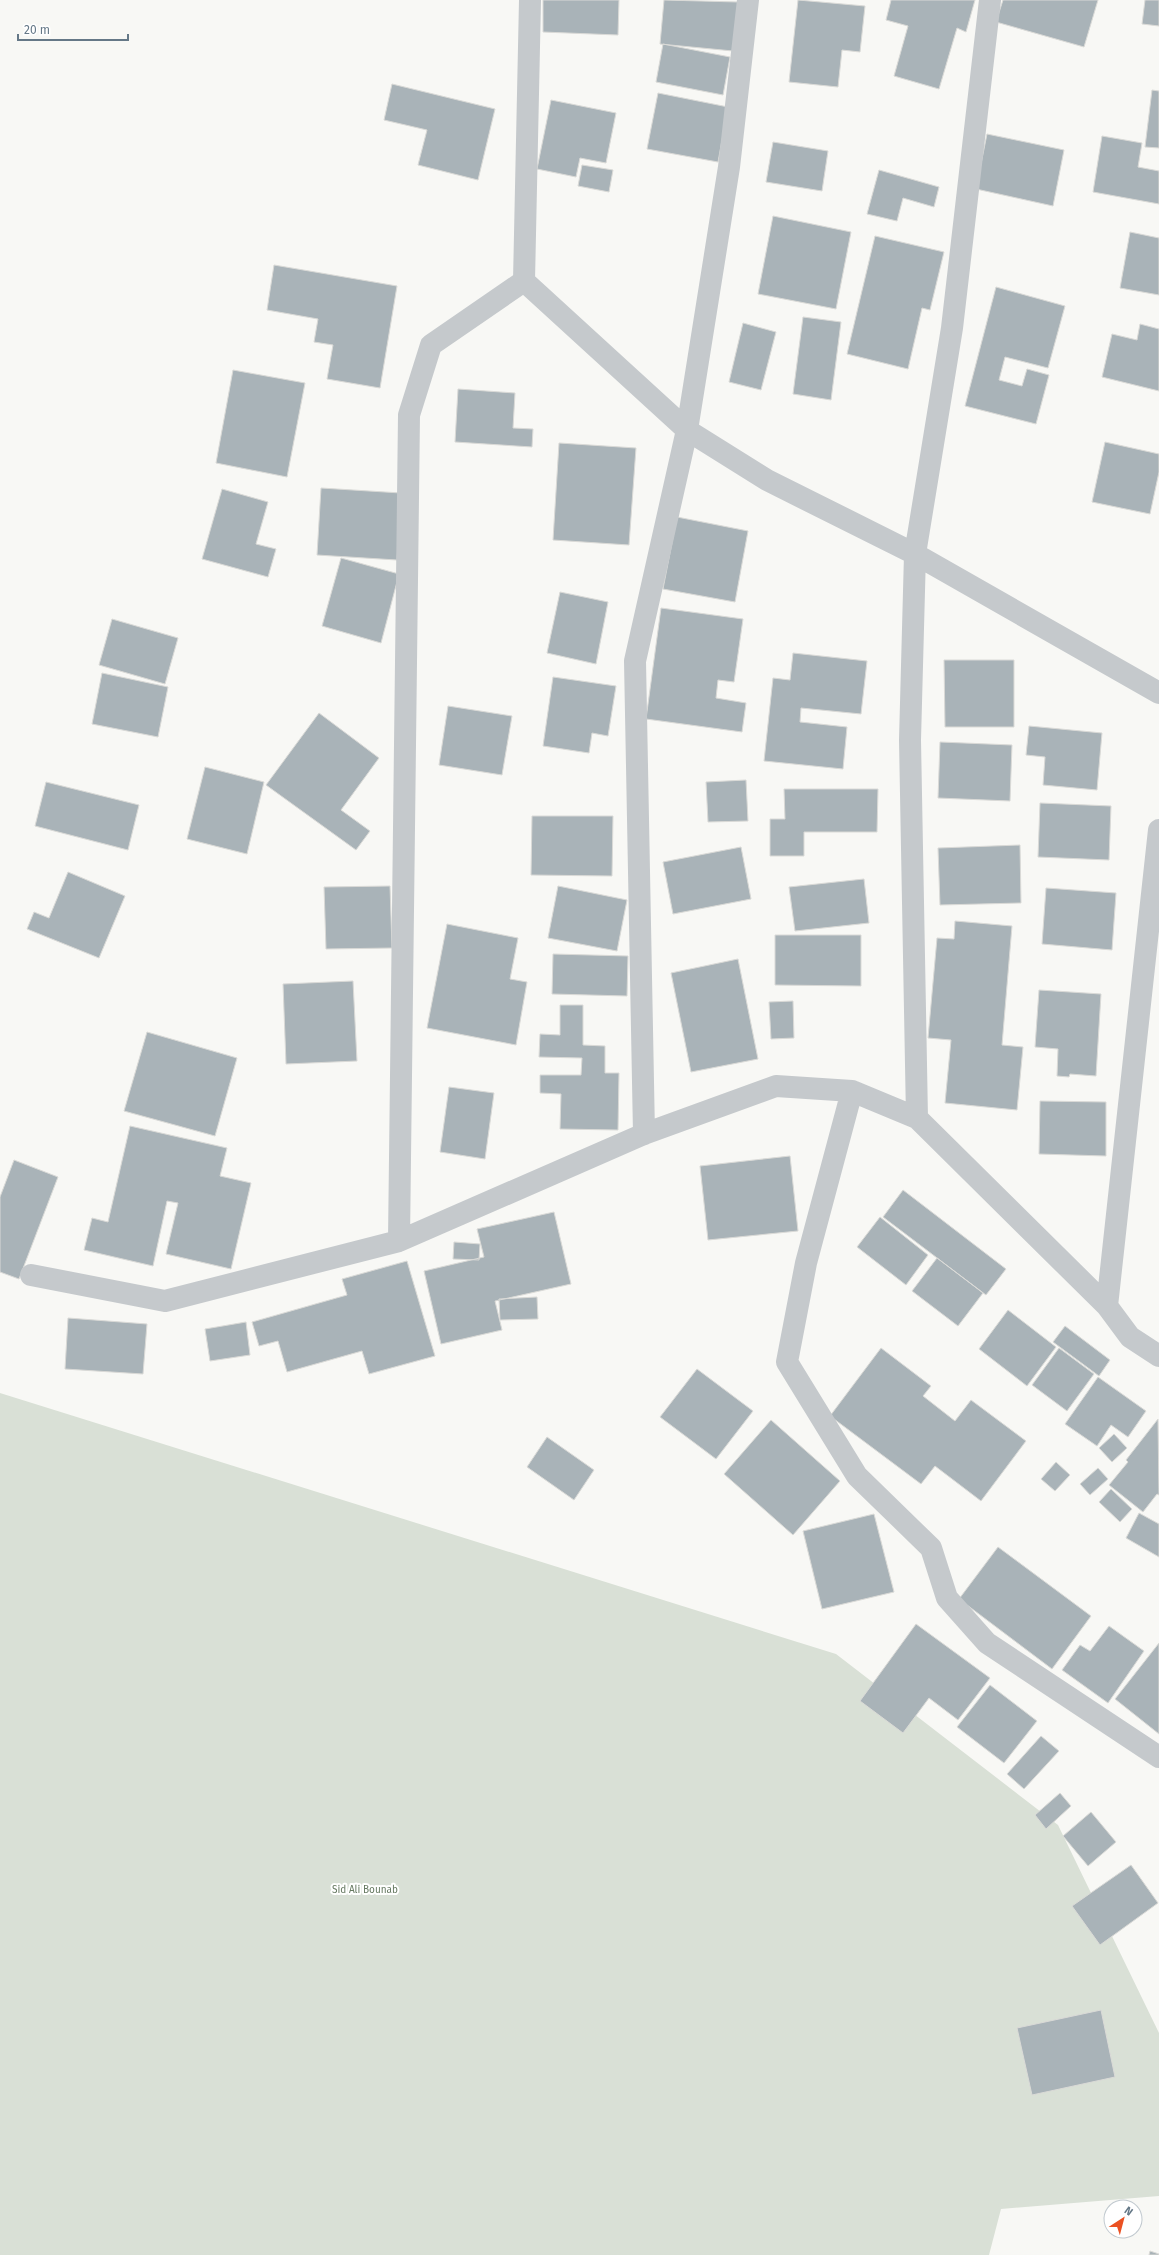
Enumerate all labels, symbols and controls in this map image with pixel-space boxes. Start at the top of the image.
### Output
scale bar [18,16,128,42]
text: 20 m [24,23,50,37]
park label: Sid Ali Bounab [332,1884,398,1896]
north arrow [1103,2199,1143,2239]
text: N [1122,2204,1135,2219]

